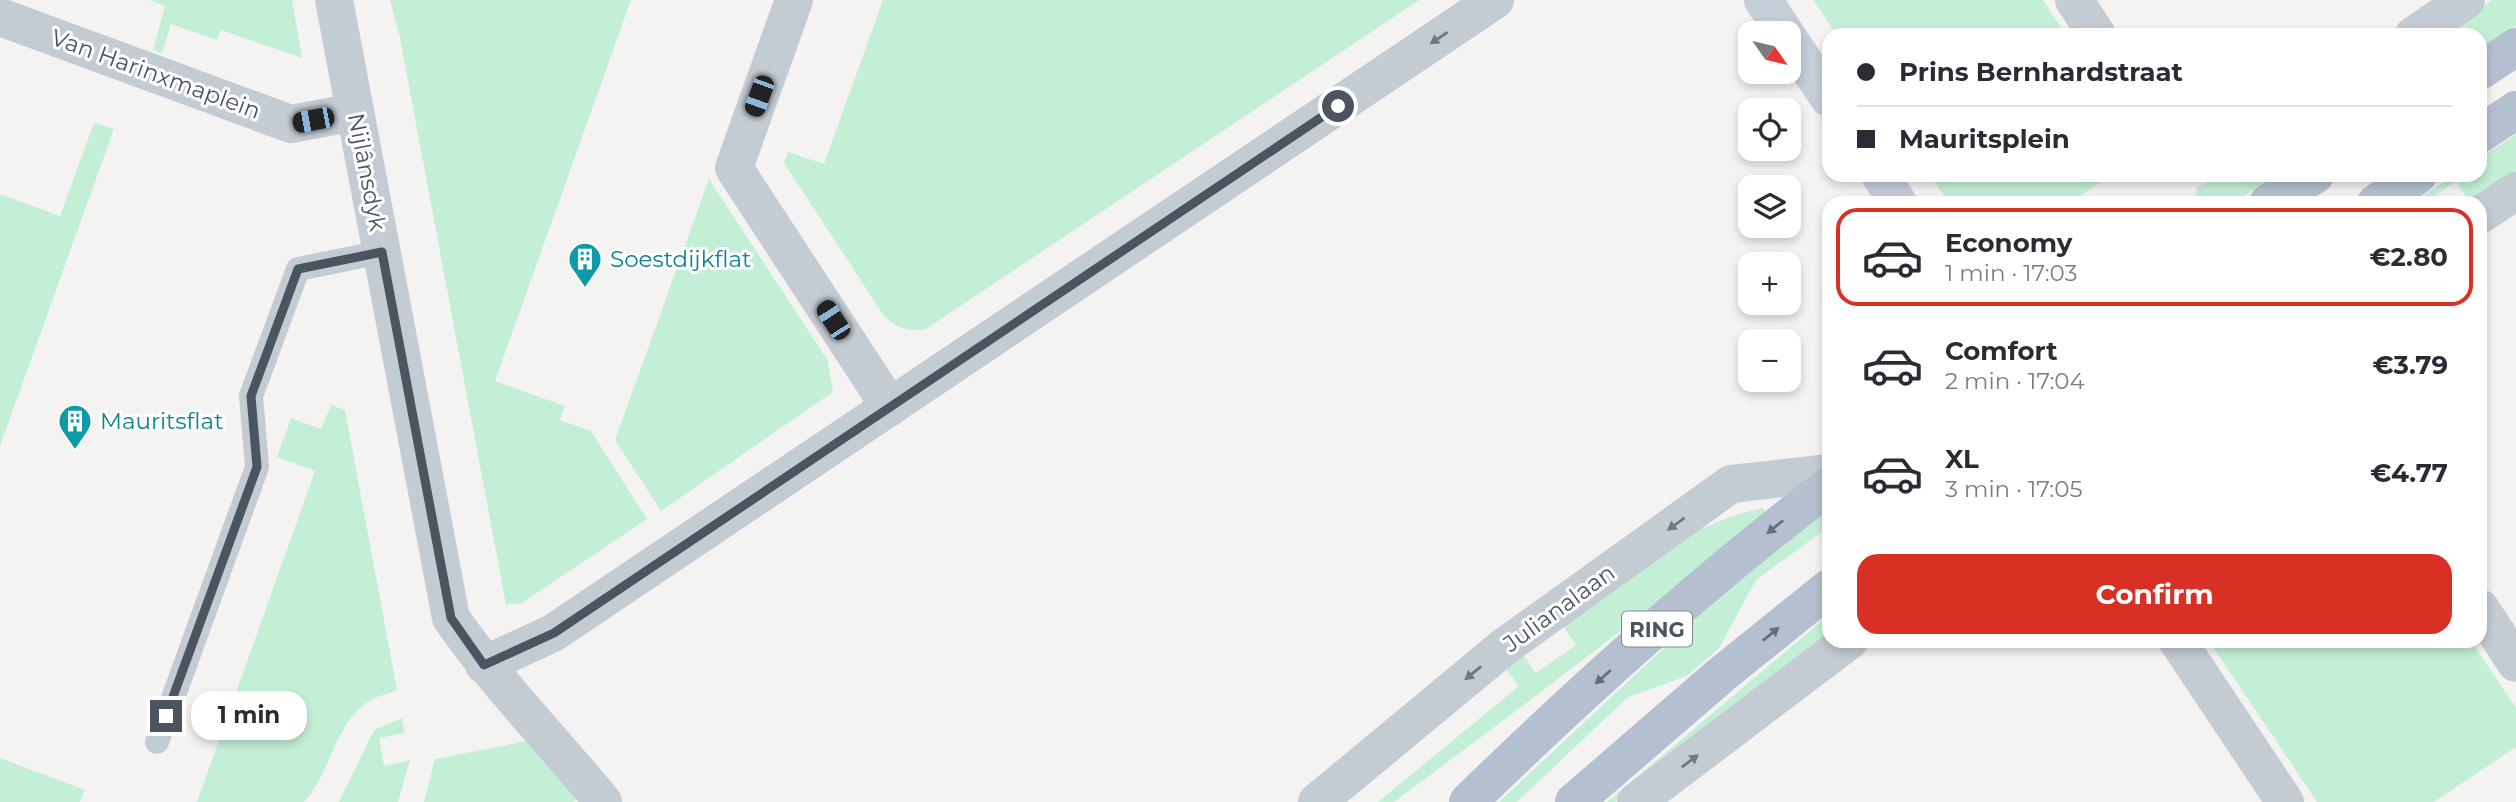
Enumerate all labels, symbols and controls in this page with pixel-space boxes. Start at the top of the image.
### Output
north arrow [1738,21,1801,84]
map controls [1738,21,1801,392]
street label: Van Harinxmaplein [48,23,264,125]
one-way arrow [1430,31,1448,45]
text: Prins Bernhardstraat [1899,56,2183,88]
car [742,73,777,119]
route start [1322,90,1354,122]
button: locate [1738,98,1801,161]
car [291,106,336,134]
street label: Nijlânsdyk [342,111,392,234]
text: Mauritsplein [1899,123,2070,155]
button: layers [1738,175,1801,238]
icon: car [1861,226,1924,289]
text: Economy [1945,227,2072,259]
building icon: Soestdijkflat [566,240,604,289]
text: €2.80 [2370,241,2448,273]
place label: Soestdijkflat [610,245,751,273]
button: + [1738,252,1801,315]
text: 1 min · 17:03 [1945,259,2078,287]
car [813,297,854,343]
button: − [1738,329,1801,392]
icon: car [1861,334,1924,397]
text: Comfort [1945,335,2057,367]
text: €3.79 [2372,349,2448,381]
text: 2 min · 17:04 [1945,367,2085,395]
building icon: Mauritsflat [56,402,94,451]
place label: Mauritsflat [100,407,224,435]
icon: car [1861,442,1924,505]
text: XL [1945,443,1979,475]
text: €4.77 [2370,457,2448,489]
text: 3 min · 17:05 [1945,475,2083,503]
one-way arrow [1667,517,1685,531]
one-way arrow [1766,520,1784,535]
button: Confirm [1857,554,2452,634]
street label: Julianalaan [1497,558,1620,658]
road number: RING [1622,612,1692,646]
one-way arrow [1763,627,1780,642]
one-way arrow [1464,665,1481,680]
one-way arrow [1594,669,1612,685]
callout: 1 min [190,692,306,740]
route end [150,700,182,732]
text: 1 min [218,701,280,729]
one-way arrow [1681,753,1699,768]

